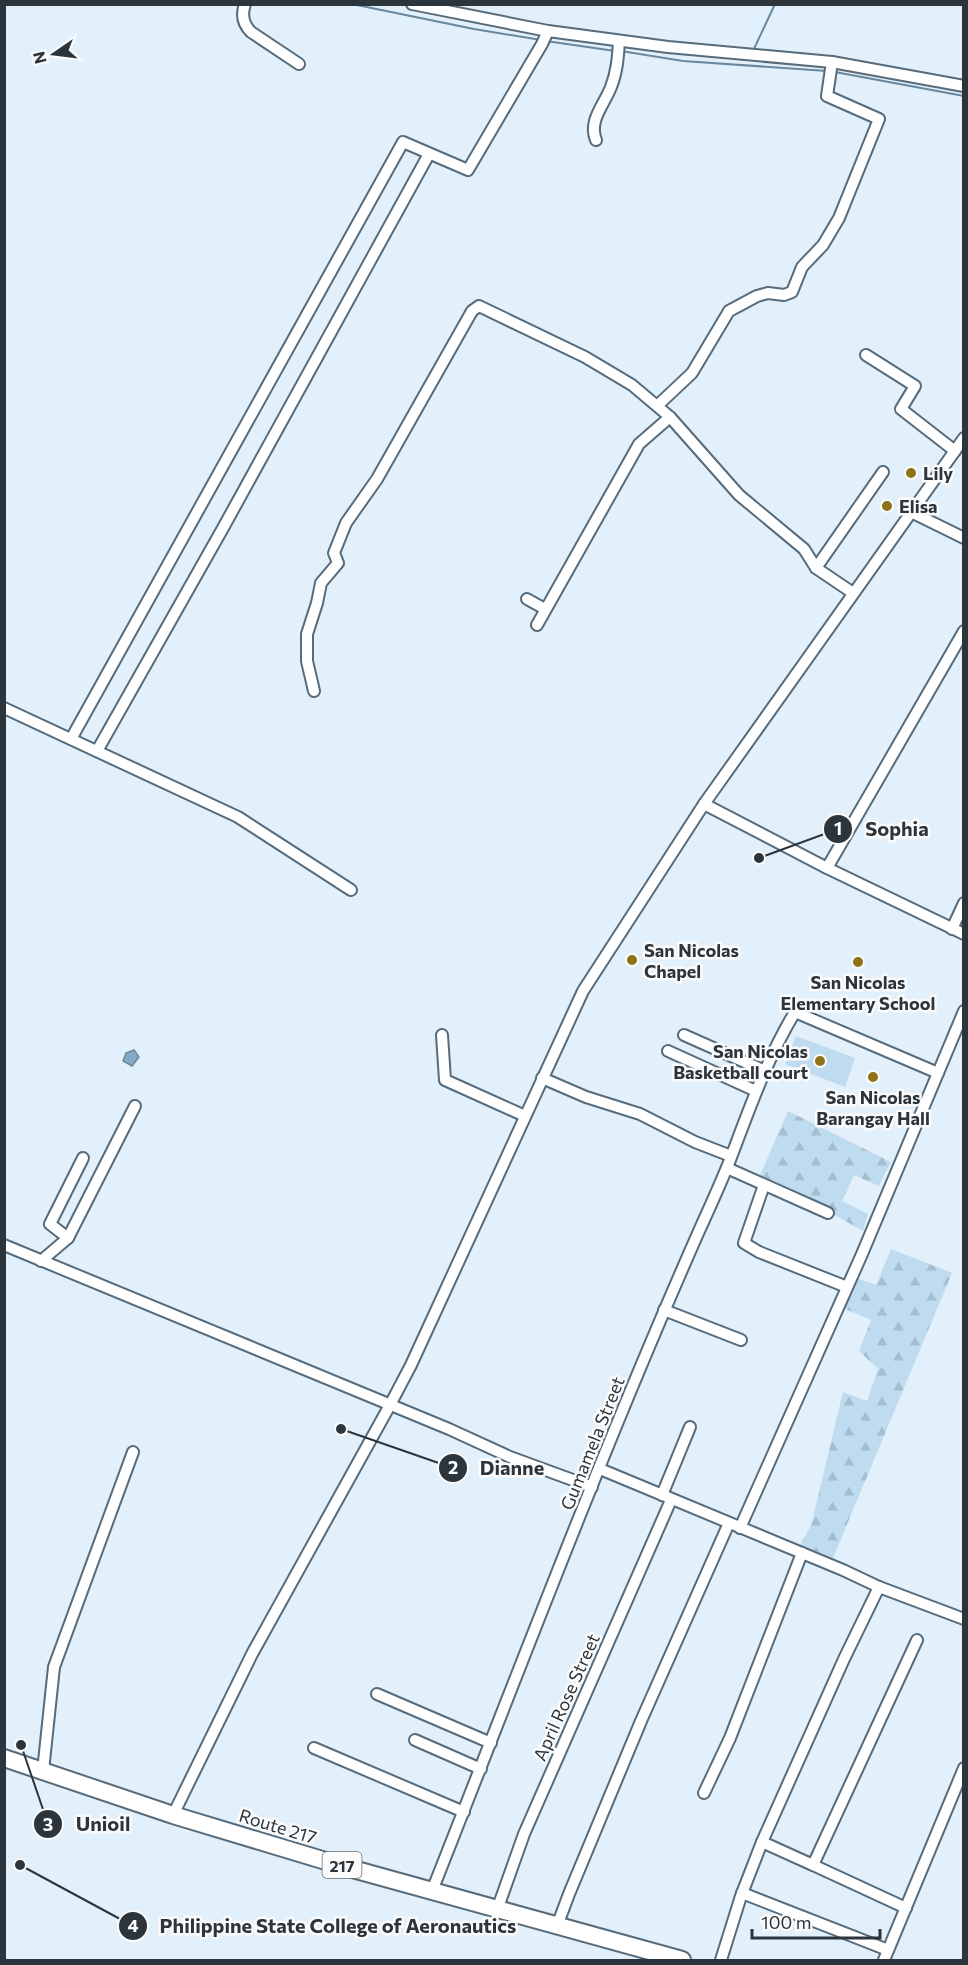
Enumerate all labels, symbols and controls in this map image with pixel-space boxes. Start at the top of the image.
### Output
north arrow [24,24,84,84]
text: N [28,50,50,66]
place label: Lily [923,462,953,484]
marker: Lily [904,466,918,480]
place label: Elisa [899,495,938,517]
marker: Elisa [880,499,894,513]
callout: Sophia [823,810,941,848]
text: Sophia [865,816,929,840]
text: 1 [834,817,842,839]
place label: San Nicolas Chapel [644,939,739,982]
marker: San Nicolas Chapel [625,953,639,967]
marker: San Nicolas Elementary School [851,955,865,969]
place label: San Nicolas Elementary School [781,971,935,1014]
place label: San Nicolas Basketball court [673,1040,808,1083]
marker: San Nicolas Basketball court [813,1054,827,1068]
marker: San Nicolas Barangay Hall [866,1070,880,1084]
place label: San Nicolas Barangay Hall [816,1086,930,1129]
street label: Gumamela Street [555,1373,629,1513]
callout: Dianne [438,1449,557,1487]
text: Dianne [480,1455,544,1479]
text: 2 [448,1456,458,1478]
street label: April Rose Street [528,1630,604,1764]
street label: Route 217 [237,1804,319,1848]
callout: Unioil [33,1805,142,1843]
text: Unioil [76,1811,130,1835]
text: 3 [43,1813,53,1835]
road number: 217 [322,1852,362,1878]
scale bar [752,1902,880,1940]
callout: Philippine State College of Aeronautics [118,1907,529,1945]
text: 100 m [761,1911,811,1933]
text: Philippine State College of Aeronautics [160,1913,516,1937]
text: 4 [127,1914,139,1936]

